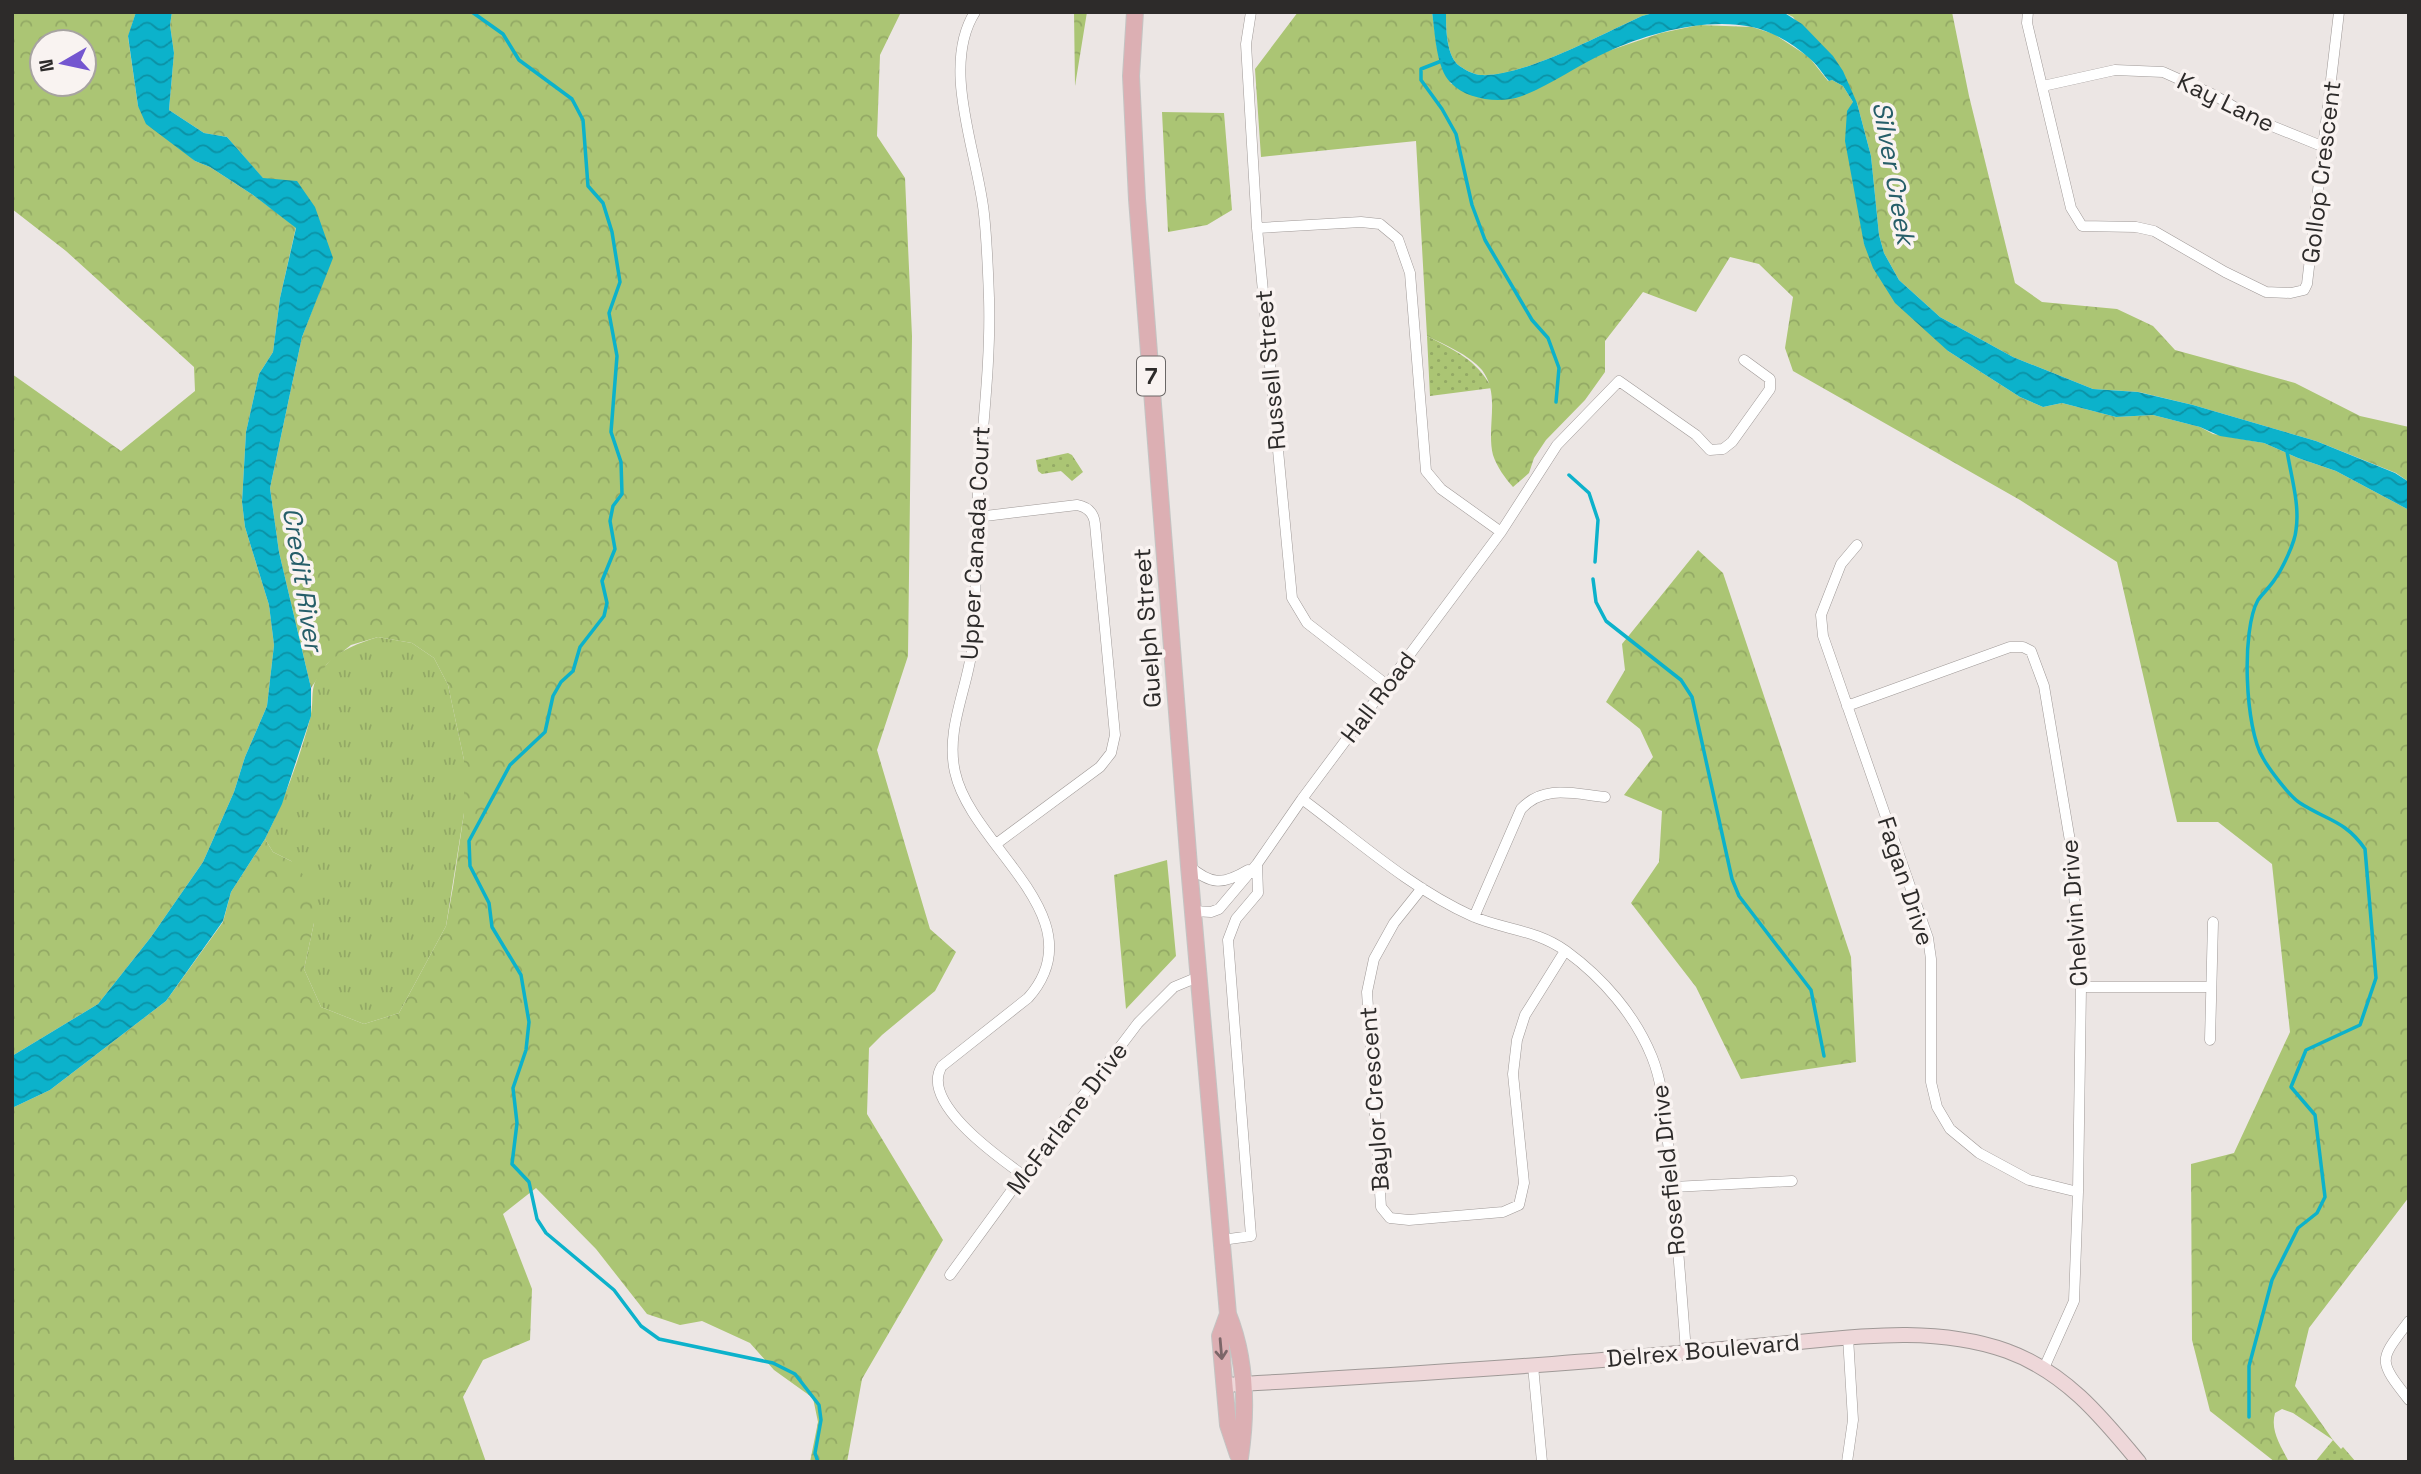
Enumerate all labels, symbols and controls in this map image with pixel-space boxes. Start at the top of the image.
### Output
north arrow [28,28,98,98]
text: N [33,57,60,74]
street label: Kay Lane [2172,65,2280,139]
street label: Gollop Crescent [2294,79,2348,265]
water label: Silver Creek [1865,99,1924,250]
street label: Russell Street [1248,289,1292,451]
road number: 7 [1137,356,1165,396]
street label: Upper Canada Court [953,425,997,661]
water label: Credit River [275,505,332,656]
street label: Guelph Street [1126,547,1168,709]
street label: Hall Road [1334,645,1422,749]
street label: Fagan Drive [1871,813,1941,949]
street label: Chelvin Drive [2053,838,2095,988]
street label: Baylor Crescent [1352,1006,1396,1192]
street label: McFarlane Drive [1000,1036,1134,1200]
street label: Rosefield Drive [1644,1083,1692,1257]
street label: Delrex Boulevard [1605,1326,1801,1374]
one-way arrow [1215,1337,1228,1359]

